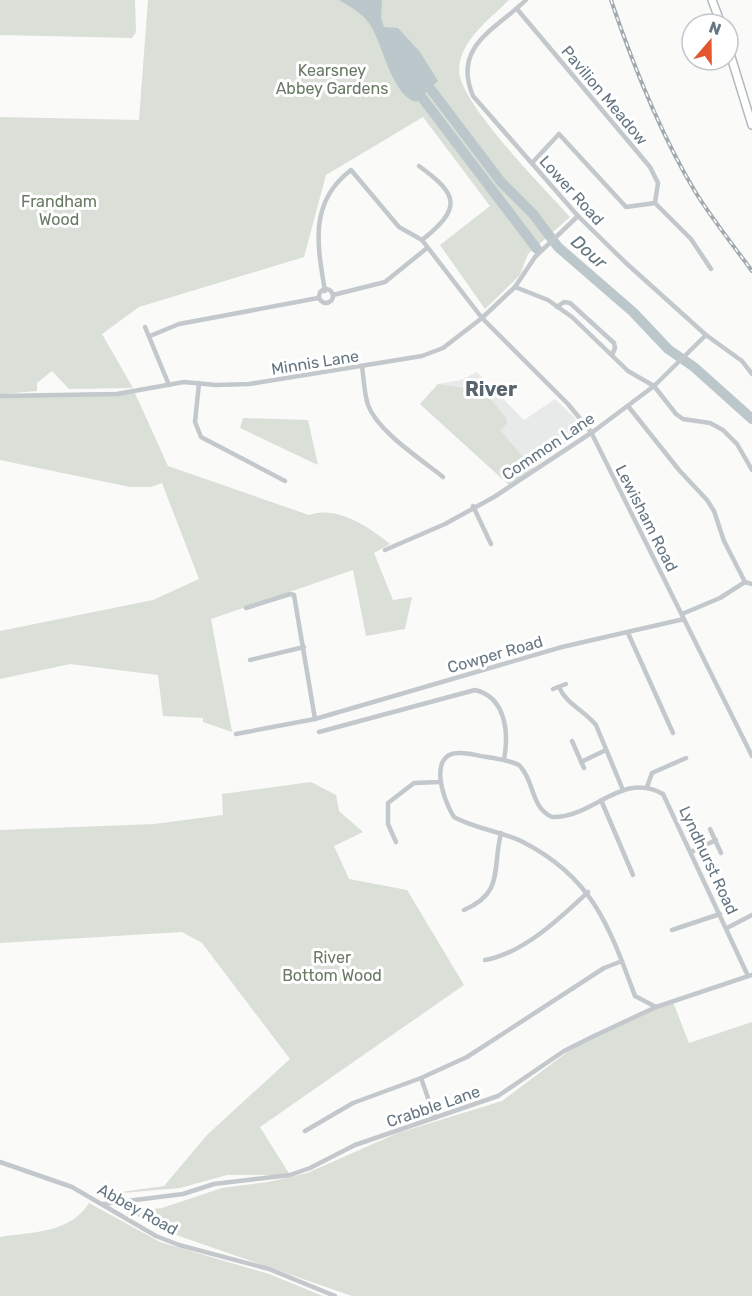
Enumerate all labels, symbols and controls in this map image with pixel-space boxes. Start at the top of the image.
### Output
north arrow [680,12,740,72]
text: N [706,17,724,39]
street label: Pavilion Meadow [558,42,652,149]
park label: Kearsney Abbey Gardens [276,61,388,98]
street label: Lower Road [535,152,608,229]
park label: Frandham Wood [21,192,97,229]
water label: Dour [567,230,612,274]
street label: Minnis Lane [270,346,360,379]
district label: River [465,377,517,401]
street label: Common Lane [498,408,598,484]
street label: Lewisham Road [612,462,682,575]
street label: Cowper Road [445,632,545,677]
street label: Lyndhurst Road [675,803,742,917]
park label: River Bottom Wood [282,948,382,985]
street label: Crabble Lane [384,1082,482,1131]
street label: Abbey Road [94,1180,181,1239]

